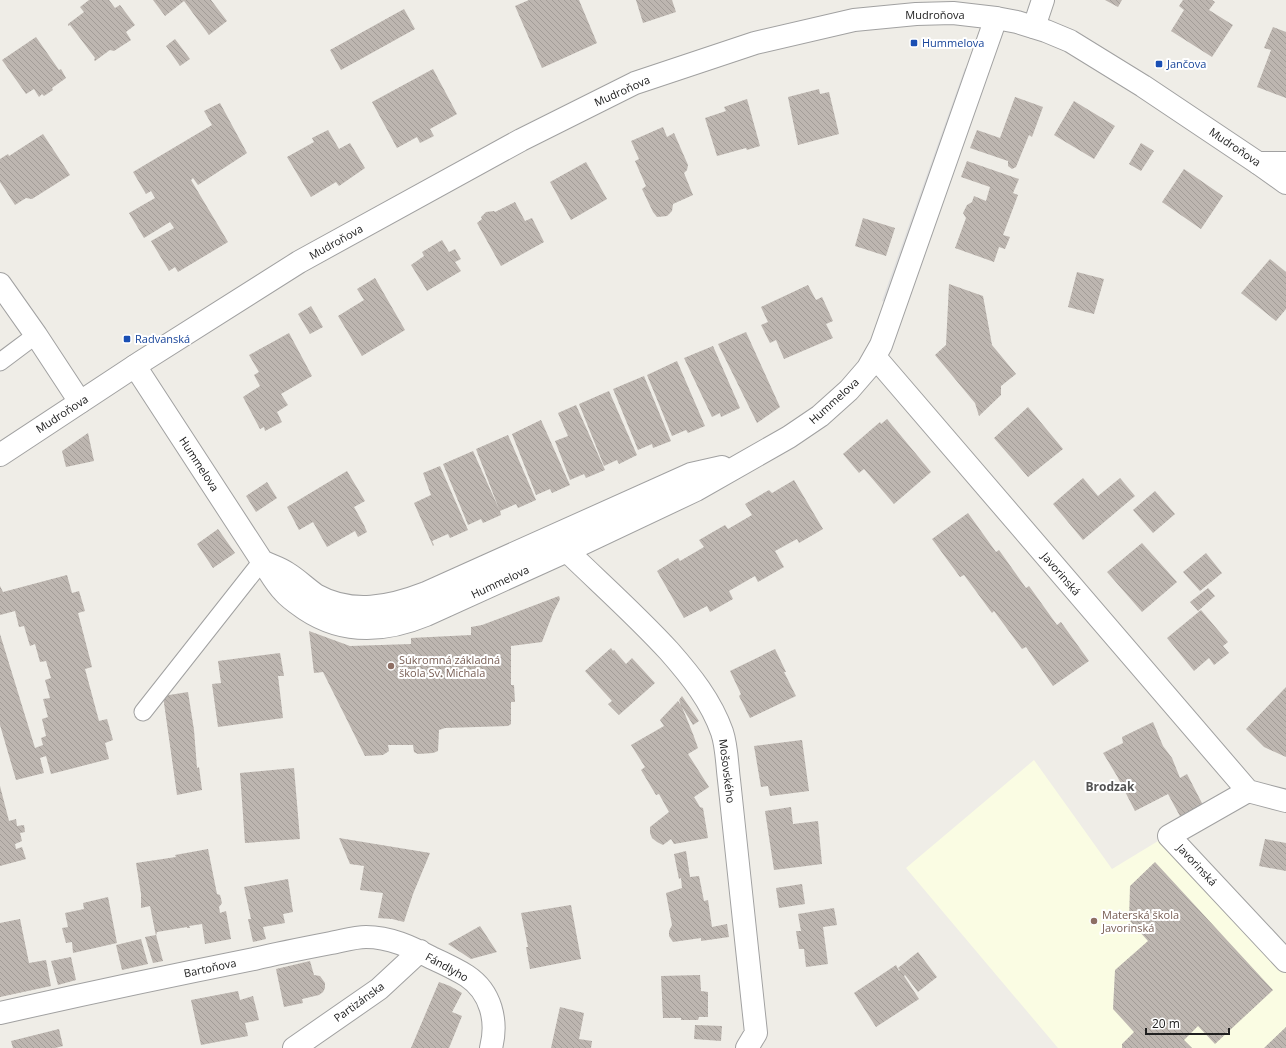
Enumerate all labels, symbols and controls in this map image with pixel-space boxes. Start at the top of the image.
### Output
street label: Mudroňova [905,7,965,22]
place label: Hummelova [922,35,984,50]
marker: Hummelova [909,38,919,48]
place label: Jančova [1166,56,1206,71]
marker: Jančova [1154,59,1164,69]
street label: Mudroňova [592,72,652,109]
street label: Mudroňova [1206,124,1264,169]
street label: Mudroňova [306,221,365,263]
place label: Radvanská [135,331,190,346]
marker: Radvanská [122,334,132,344]
street label: Hummelova [805,374,862,427]
street label: Mudroňova [33,391,91,436]
street label: Hummelova [176,433,223,494]
street label: Javorinská [1038,548,1084,598]
street label: Hummelova [468,562,531,602]
place label: Súkromná základná škola Sv. Michala [399,652,500,680]
marker: Súkromná základná škola Sv. Michala [386,661,396,671]
street label: Mošovského [716,738,739,804]
district label: Brodzak [1085,778,1135,795]
street label: Javorinská [1173,840,1221,889]
place label: Materská škola Javorinská [1101,907,1179,935]
marker: Materská škola Javorinská [1089,916,1099,926]
street label: Fándlyho [423,949,472,985]
street label: Bartoňova [182,955,237,980]
street label: Partizánska [330,978,387,1025]
scale bar [1146,1010,1229,1036]
text: 20 m [1152,1015,1180,1032]

